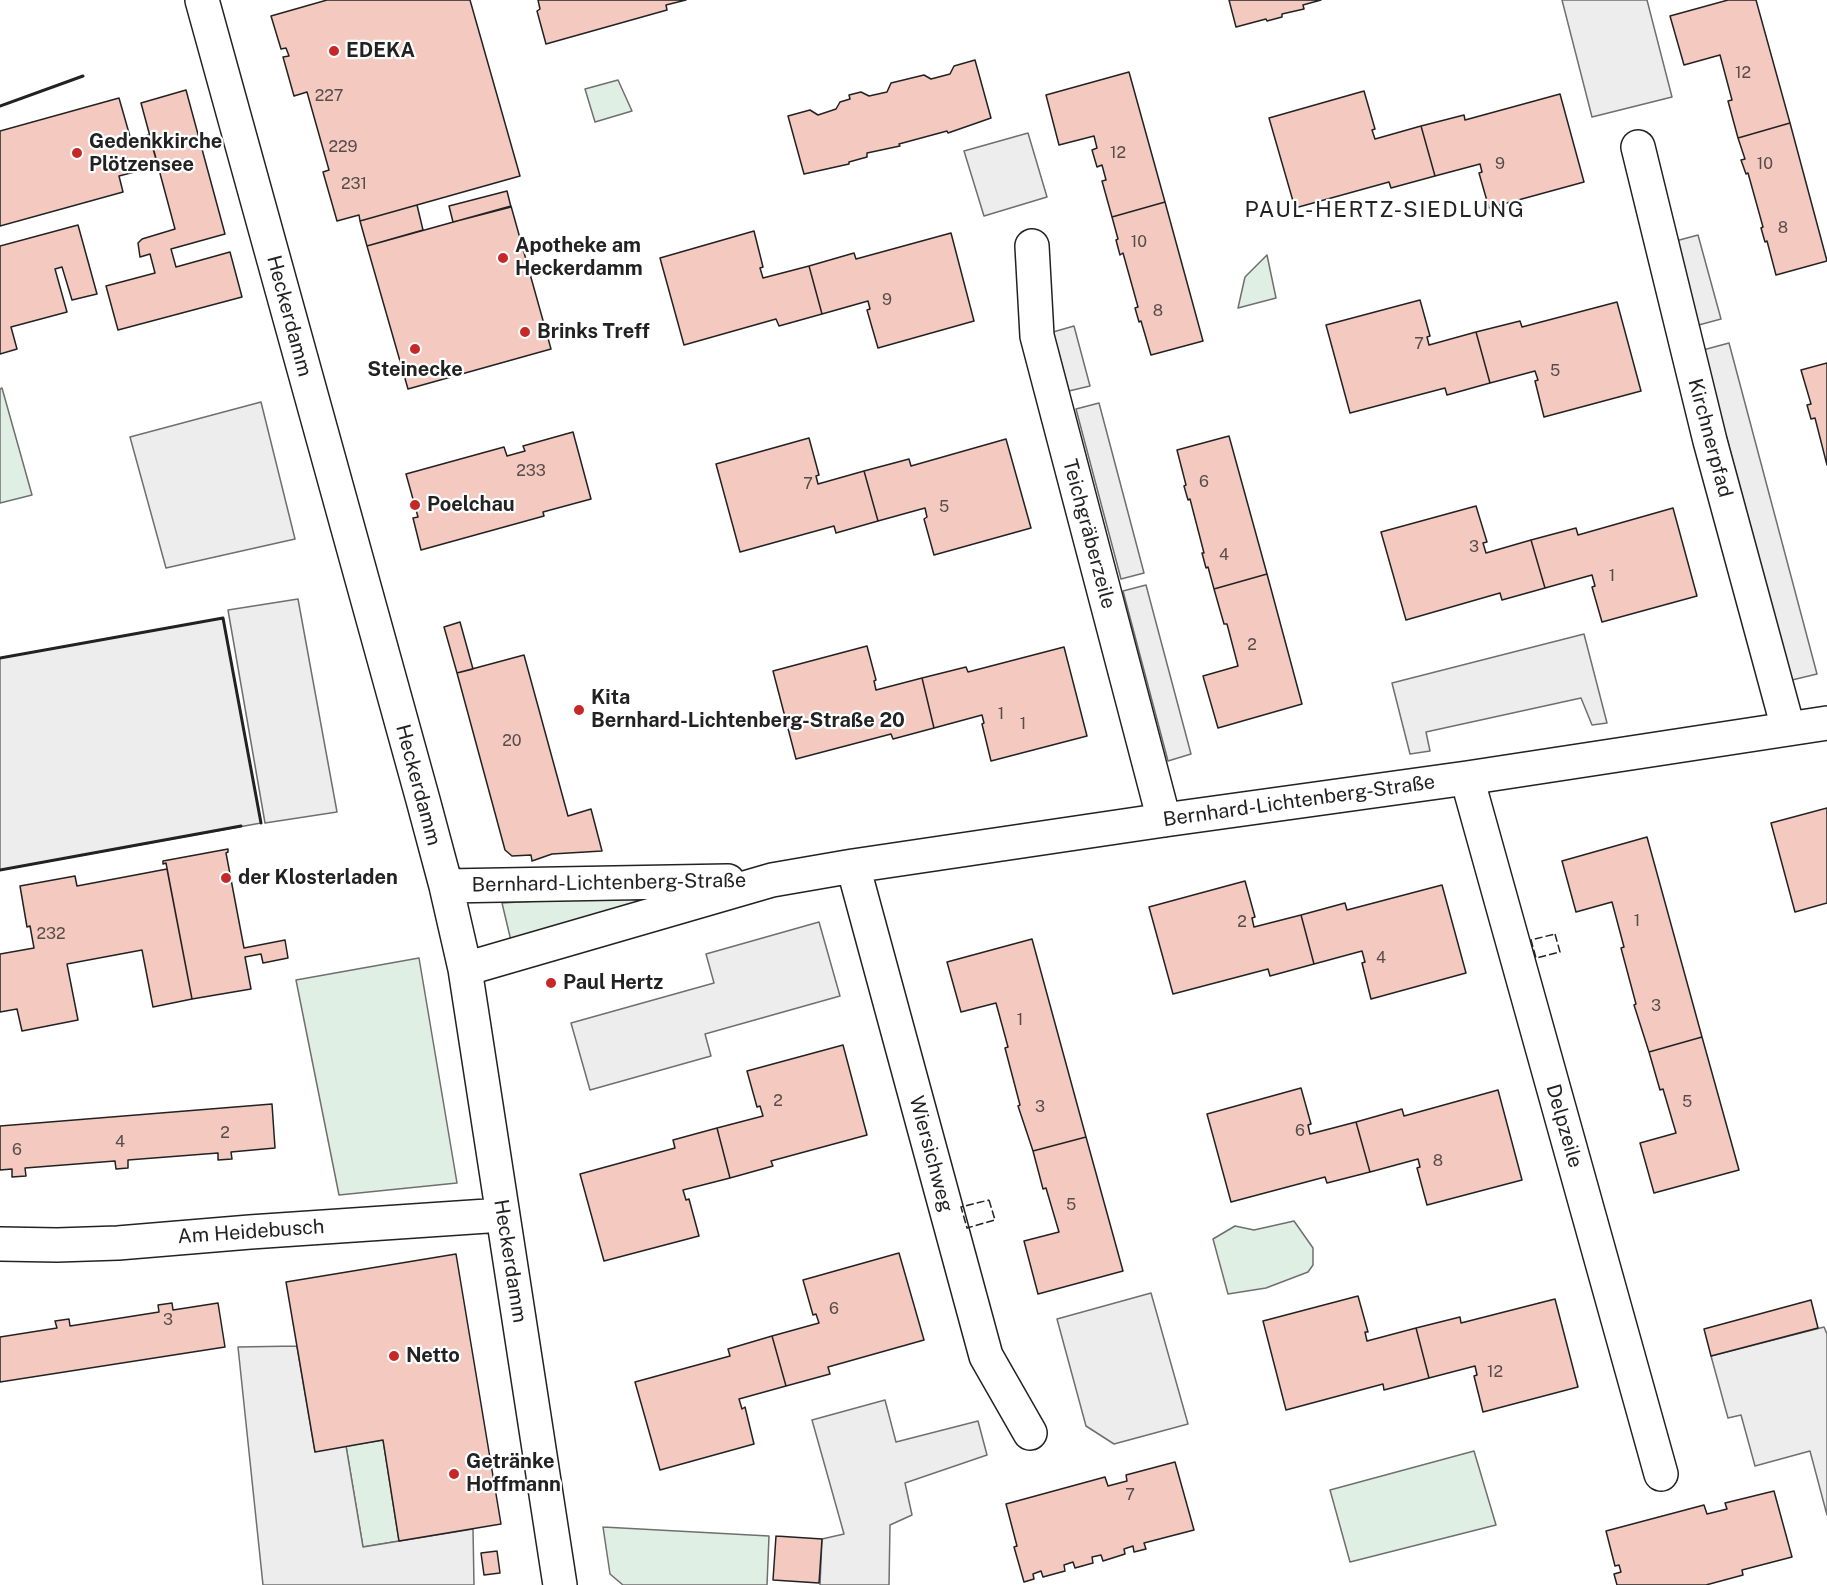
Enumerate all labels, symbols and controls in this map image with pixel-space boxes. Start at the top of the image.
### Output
place label: EDEKA [346,39,415,63]
marker: EDEKA [327,44,341,58]
house number: 12 [1735,63,1751,83]
house number: 227 [315,86,343,106]
place label: Gedenkkirche Plötzensee [89,130,222,177]
house number: 229 [328,137,358,157]
house number: 12 [1110,143,1126,163]
marker: Gedenkkirche Plötzensee [70,146,84,160]
house number: 9 [1495,154,1505,174]
house number: 10 [1757,154,1773,174]
house number: 231 [341,174,367,194]
district label: PAUL-HERTZ-SIEDLUNG [1245,197,1525,223]
house number: 8 [1778,218,1788,238]
house number: 10 [1131,232,1147,252]
place label: Apotheke am Heckerdamm [515,234,643,281]
marker: Apotheke am Heckerdamm [496,251,510,265]
street label: Heckerdamm [261,253,317,379]
house number: 9 [882,290,892,310]
house number: 8 [1153,301,1163,321]
place label: Brinks Treff [537,320,650,344]
marker: Brinks Treff [518,325,532,339]
house number: 7 [1414,334,1424,354]
marker: Steinecke [408,342,422,356]
place label: Steinecke [367,358,463,382]
house number: 5 [1550,361,1560,381]
street label: Kirchnerpfad [1683,376,1737,500]
street label: Teichgräberzeile [1057,456,1121,612]
house number: 233 [516,461,546,481]
house number: 6 [1199,472,1209,492]
house number: 7 [803,474,813,494]
place label: Poelchau [427,493,515,517]
house number: 5 [939,497,949,517]
marker: Poelchau [408,498,422,512]
house number: 3 [1469,537,1479,557]
house number: 4 [1219,545,1229,565]
house number: 1 [1609,566,1615,586]
house number: 2 [1247,635,1257,655]
place label: Kita Bernhard-Lichtenberg-Straße 20 [591,686,905,733]
marker: Kita Bernhard-Lichtenberg-Straße 20 [572,703,586,717]
house number: 1 [998,704,1004,724]
house number: 1 [1020,714,1026,734]
street label: Heckerdamm [390,722,446,848]
house number: 20 [502,731,522,751]
street label: Bernhard-Lichtenberg-Straße [1161,770,1437,832]
place label: der Klosterladen [238,866,398,890]
street label: Bernhard-Lichtenberg-Straße [472,869,746,897]
marker: der Klosterladen [219,871,233,885]
house number: 1 [1634,911,1640,931]
house number: 2 [1237,912,1247,932]
house number: 232 [36,924,66,944]
house number: 4 [1376,948,1386,968]
place label: Paul Hertz [563,971,663,995]
marker: Paul Hertz [544,976,558,990]
house number: 3 [1651,996,1661,1016]
house number: 1 [1017,1010,1023,1030]
street label: Delpzeile [1541,1082,1587,1170]
house number: 2 [773,1091,783,1111]
house number: 5 [1682,1092,1692,1112]
street label: Wiersichweg [904,1093,958,1215]
house number: 3 [1035,1097,1045,1117]
house number: 6 [1295,1121,1305,1141]
house number: 2 [220,1123,230,1143]
house number: 4 [115,1132,125,1152]
house number: 6 [12,1140,22,1160]
house number: 8 [1433,1151,1443,1171]
house number: 5 [1066,1195,1076,1215]
street label: Heckerdamm [488,1198,532,1324]
street label: Am Heidebusch [177,1215,325,1249]
house number: 6 [829,1299,839,1319]
house number: 3 [163,1310,173,1330]
place label: Netto [406,1344,460,1368]
marker: Netto [387,1349,401,1363]
house number: 12 [1487,1362,1503,1382]
place label: Getränke Hoffmann [466,1450,561,1497]
marker: Getränke Hoffmann [447,1467,461,1481]
house number: 7 [1125,1485,1135,1505]

